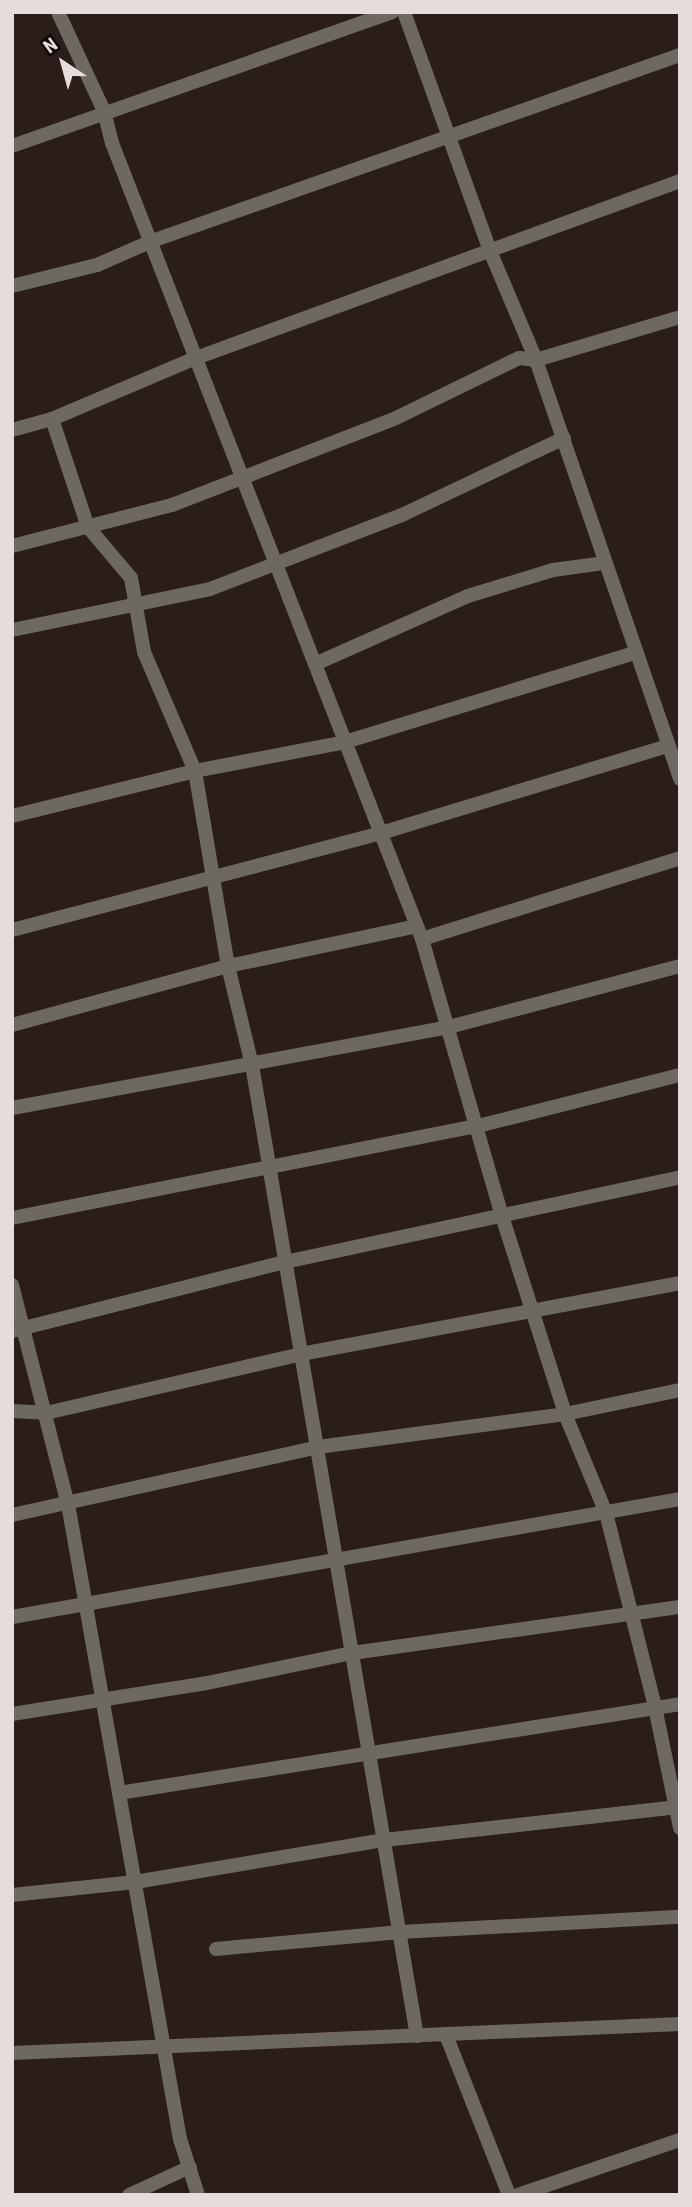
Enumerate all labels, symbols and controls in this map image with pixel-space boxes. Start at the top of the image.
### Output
north arrow [28,28,98,98]
text: N [39,33,62,58]

